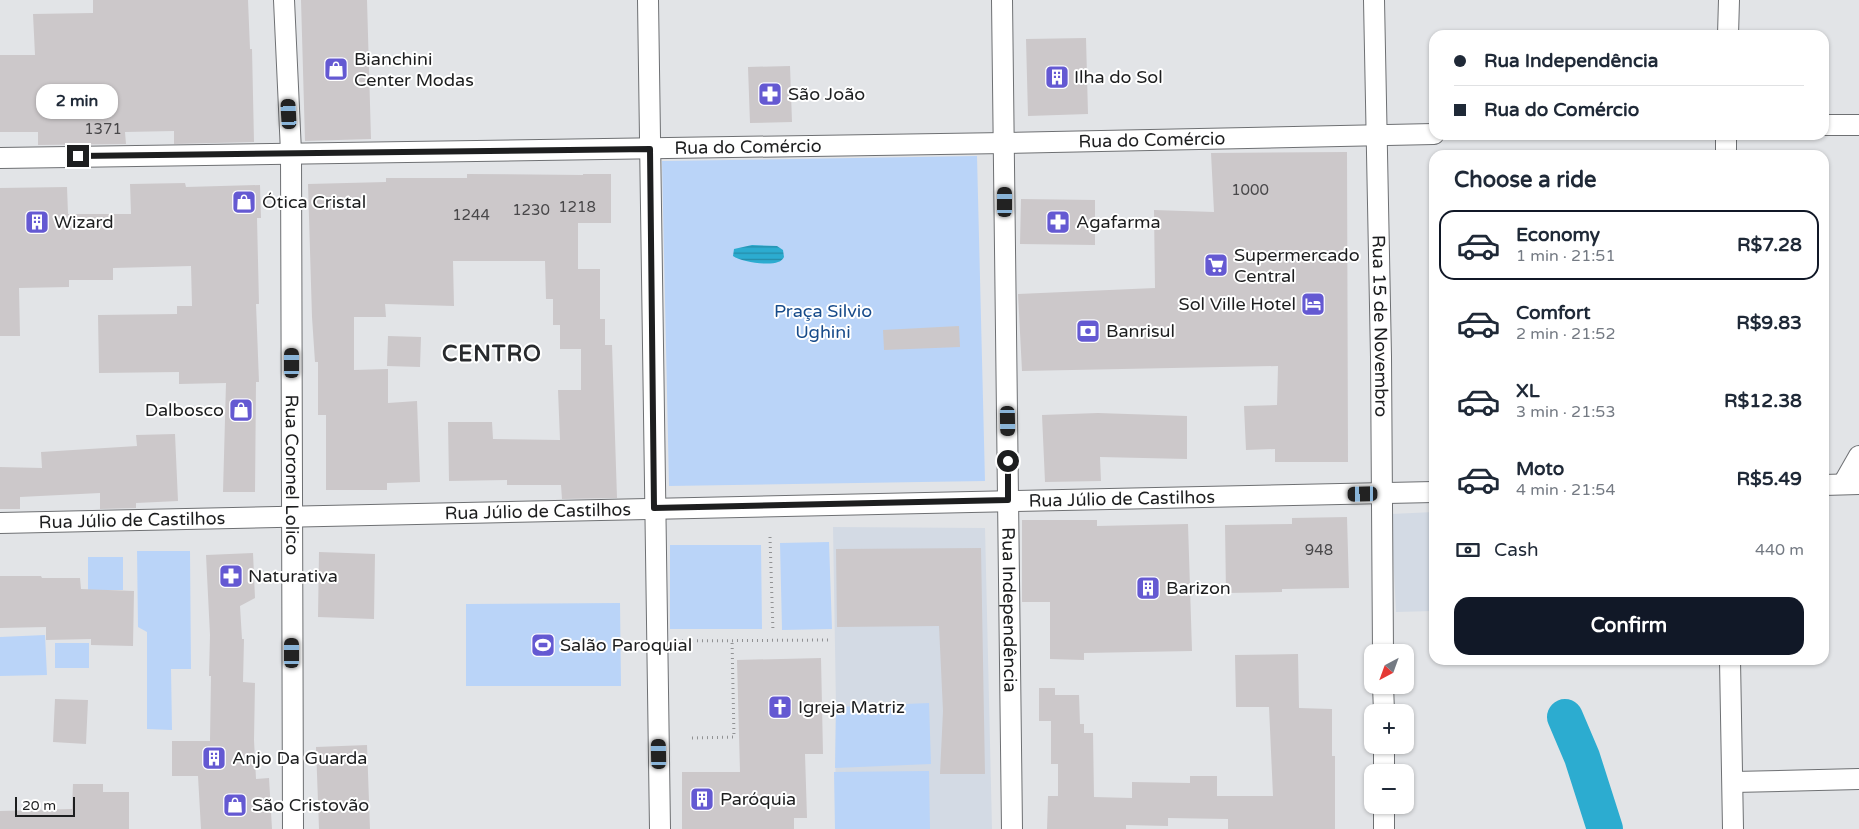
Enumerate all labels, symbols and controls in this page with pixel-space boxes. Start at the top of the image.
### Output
place label: Bianchini Center Modas [354,48,474,91]
text: Rua Independência [1484,50,1658,72]
shop icon: Bianchini Center Modas [323,56,349,82]
building icon: Ilha do Sol [1044,64,1070,90]
place label: Ilha do Sol [1074,66,1163,88]
pharmacy icon: São João [757,81,783,107]
place label: São João [788,83,865,105]
callout: 2 min [37,84,119,118]
text: 2 min [56,91,98,111]
car [280,99,297,129]
text: Rua do Comércio [1484,99,1639,121]
house number: 1371 [84,120,122,138]
street label: Rua do Comércio [1078,127,1226,152]
street label: Rua do Comércio [674,135,822,159]
route end [67,145,89,167]
text: Choose a ride [1454,167,1597,193]
house number: 1000 [1231,181,1269,199]
car [997,187,1012,217]
shop icon: Ótica Cristal [231,189,257,215]
place label: Ótica Cristal [262,191,366,213]
house number: 1218 [558,198,596,216]
house number: 1230 [512,201,550,219]
house number: 1244 [452,206,490,224]
building icon: Wizard [24,209,50,235]
pharmacy icon: Agafarma [1045,209,1071,235]
place label: Wizard [54,211,114,233]
place label: Agafarma [1076,211,1161,233]
icon: car [1456,223,1501,268]
text: Economy [1516,224,1600,246]
text: R$7.28 [1737,234,1802,256]
street label: Rua 15 de Novembro [1368,235,1392,417]
place label: Supermercado Central [1234,244,1360,287]
text: 1 min · 21:51 [1516,246,1615,266]
supermarket icon: Supermercado Central [1203,252,1229,278]
hotel icon: Sol Ville Hotel [1300,291,1326,317]
place label: Sol Ville Hotel [1179,293,1296,315]
park label: Praça Silvio Ughini [774,300,872,343]
icon: car [1456,301,1501,346]
text: Comfort [1516,302,1590,324]
text: R$9.83 [1736,312,1802,334]
bank icon: Banrisul [1075,318,1101,344]
place label: Banrisul [1106,320,1175,342]
text: 2 min · 21:52 [1516,324,1615,344]
district label: CENTRO [442,341,542,367]
car [284,348,299,378]
icon: car [1456,379,1501,424]
text: XL [1516,380,1540,402]
text: R$12.38 [1724,390,1802,412]
street label: Rua Coronel Lolico [281,395,303,555]
shop icon: Dalbosco [228,397,254,423]
place label: Dalbosco [145,399,224,421]
text: 3 min · 21:53 [1516,402,1615,422]
car [1000,406,1015,436]
route start [997,450,1019,472]
icon: car [1456,457,1501,502]
text: Moto [1516,458,1564,480]
text: R$5.49 [1737,468,1802,490]
text: 4 min · 21:54 [1516,480,1615,500]
street label: Rua Júlio de Castilhos [1028,486,1215,512]
car [1347,486,1378,502]
street label: Rua Júlio de Castilhos [444,498,631,524]
street label: Rua Júlio de Castilhos [39,507,225,533]
street label: Rua Independência [997,527,1021,693]
icon: cash [1454,536,1482,564]
text: Cash [1494,539,1539,561]
text: 440 m [1755,540,1804,560]
house number: 948 [1305,541,1333,559]
pharmacy icon: Naturativa [218,563,244,589]
place label: Naturativa [248,565,338,587]
building icon: Barizon [1135,575,1161,601]
place label: Barizon [1166,577,1231,599]
button: Confirm [1454,597,1804,655]
sports icon: Salão Paroquial [530,632,556,658]
place label: Salão Paroquial [560,634,692,656]
car [284,638,299,668]
north arrow [1364,644,1414,694]
map controls [1364,644,1414,814]
church icon: Igreja Matriz [767,694,793,720]
place label: Igreja Matriz [798,696,905,718]
button: + [1364,704,1414,754]
car [651,739,666,769]
building icon: Anjo Da Guarda [201,745,227,771]
place label: Anjo Da Guarda [232,747,367,769]
button: − [1364,764,1414,814]
building icon: Paróquia [689,786,715,812]
place label: Paróquia [720,788,796,810]
shop icon: São Cristovão [222,792,248,818]
scale bar [15,794,75,817]
place label: São Cristovão [252,794,369,816]
text: 20 m [22,797,56,814]

